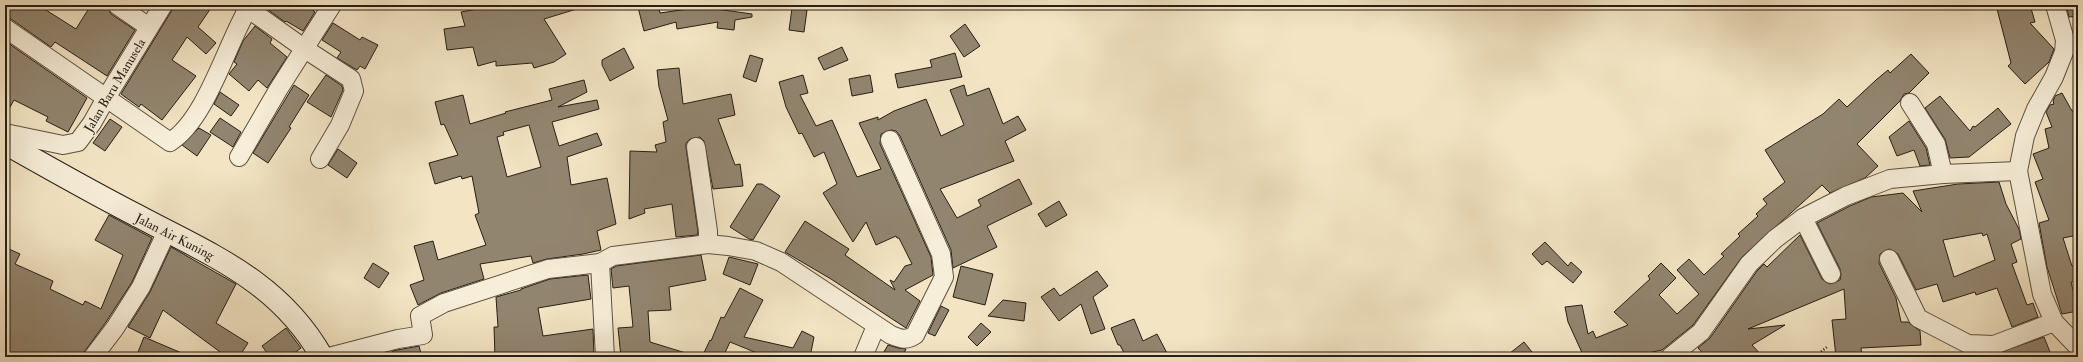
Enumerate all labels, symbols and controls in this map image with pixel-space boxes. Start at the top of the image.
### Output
street label: Jalan Baru Manusela [80,35,149,136]
street label: Jalan Air Kuning [131,210,217,264]

